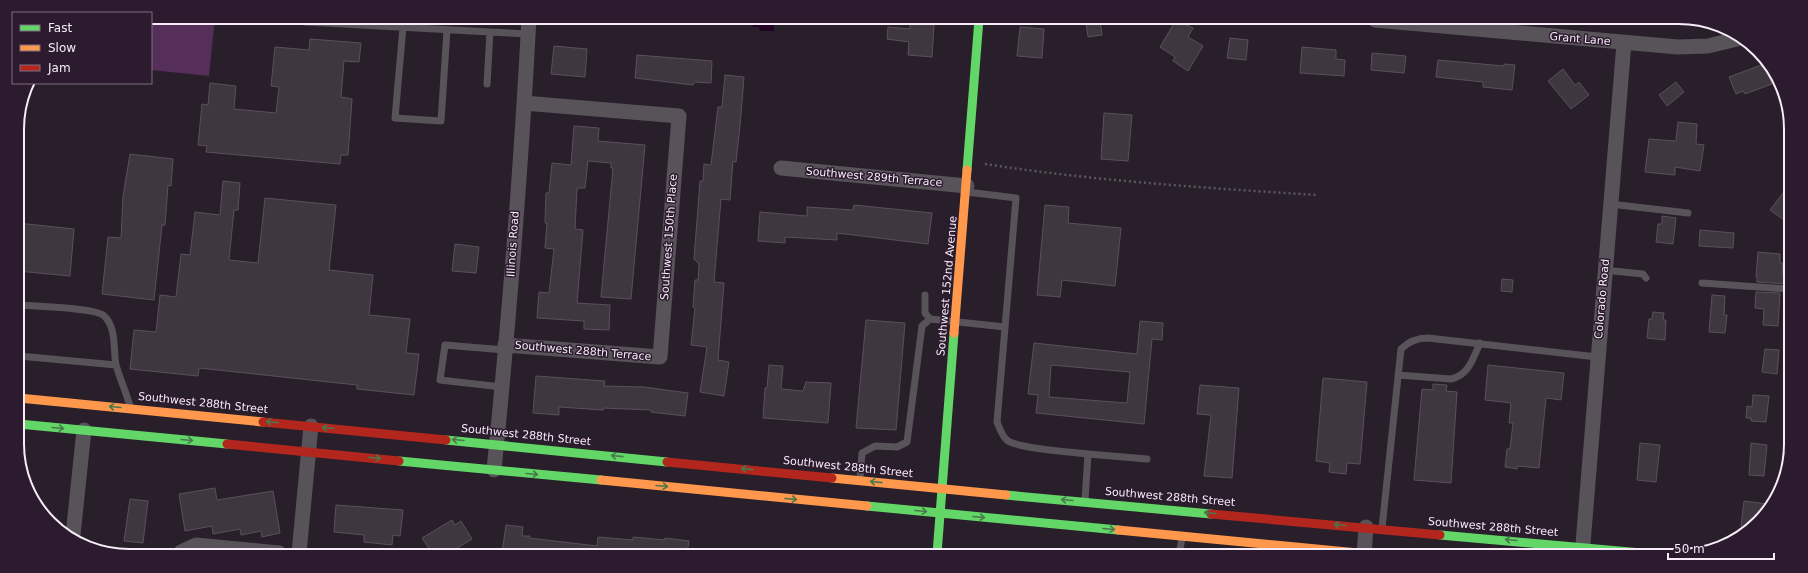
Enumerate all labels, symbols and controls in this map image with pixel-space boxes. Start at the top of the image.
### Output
legend [12,12,152,84]
text: Fast [48,21,72,35]
street label: Grant Lane [1549,30,1611,48]
text: Slow [48,41,76,55]
text: Jam [47,61,71,75]
street label: Southwest 289th Terrace [805,165,943,189]
street label: Southwest 150th Place [658,173,680,300]
street label: Illinois Road [504,211,522,277]
street label: Southwest 152nd Avenue [934,215,960,357]
street label: Colorado Road [1592,258,1612,340]
street label: Southwest 288th Terrace [514,339,652,363]
street label: Southwest 288th Street [137,390,269,416]
one-way arrow [109,403,122,410]
one-way arrow [266,418,279,426]
street label: Southwest 288th Street [460,422,592,448]
one-way arrow [51,424,64,431]
one-way arrow [322,424,335,431]
one-way arrow [180,436,193,444]
one-way arrow [452,436,465,444]
one-way arrow [611,452,624,460]
street label: Southwest 288th Street [782,454,914,480]
one-way arrow [368,455,381,462]
one-way arrow [740,465,753,473]
one-way arrow [525,470,538,478]
one-way arrow [870,478,883,486]
one-way arrow [655,483,668,490]
street label: Southwest 288th Street [1104,485,1236,509]
one-way arrow [784,495,797,502]
one-way arrow [1061,497,1074,504]
one-way arrow [914,507,927,515]
one-way arrow [1204,509,1217,517]
one-way arrow [972,513,985,521]
street label: Southwest 288th Street [1427,515,1559,539]
one-way arrow [1333,521,1346,528]
one-way arrow [1102,526,1115,533]
scale bar [1668,535,1774,561]
one-way arrow [1505,537,1518,544]
text: 50 m [1674,542,1705,556]

